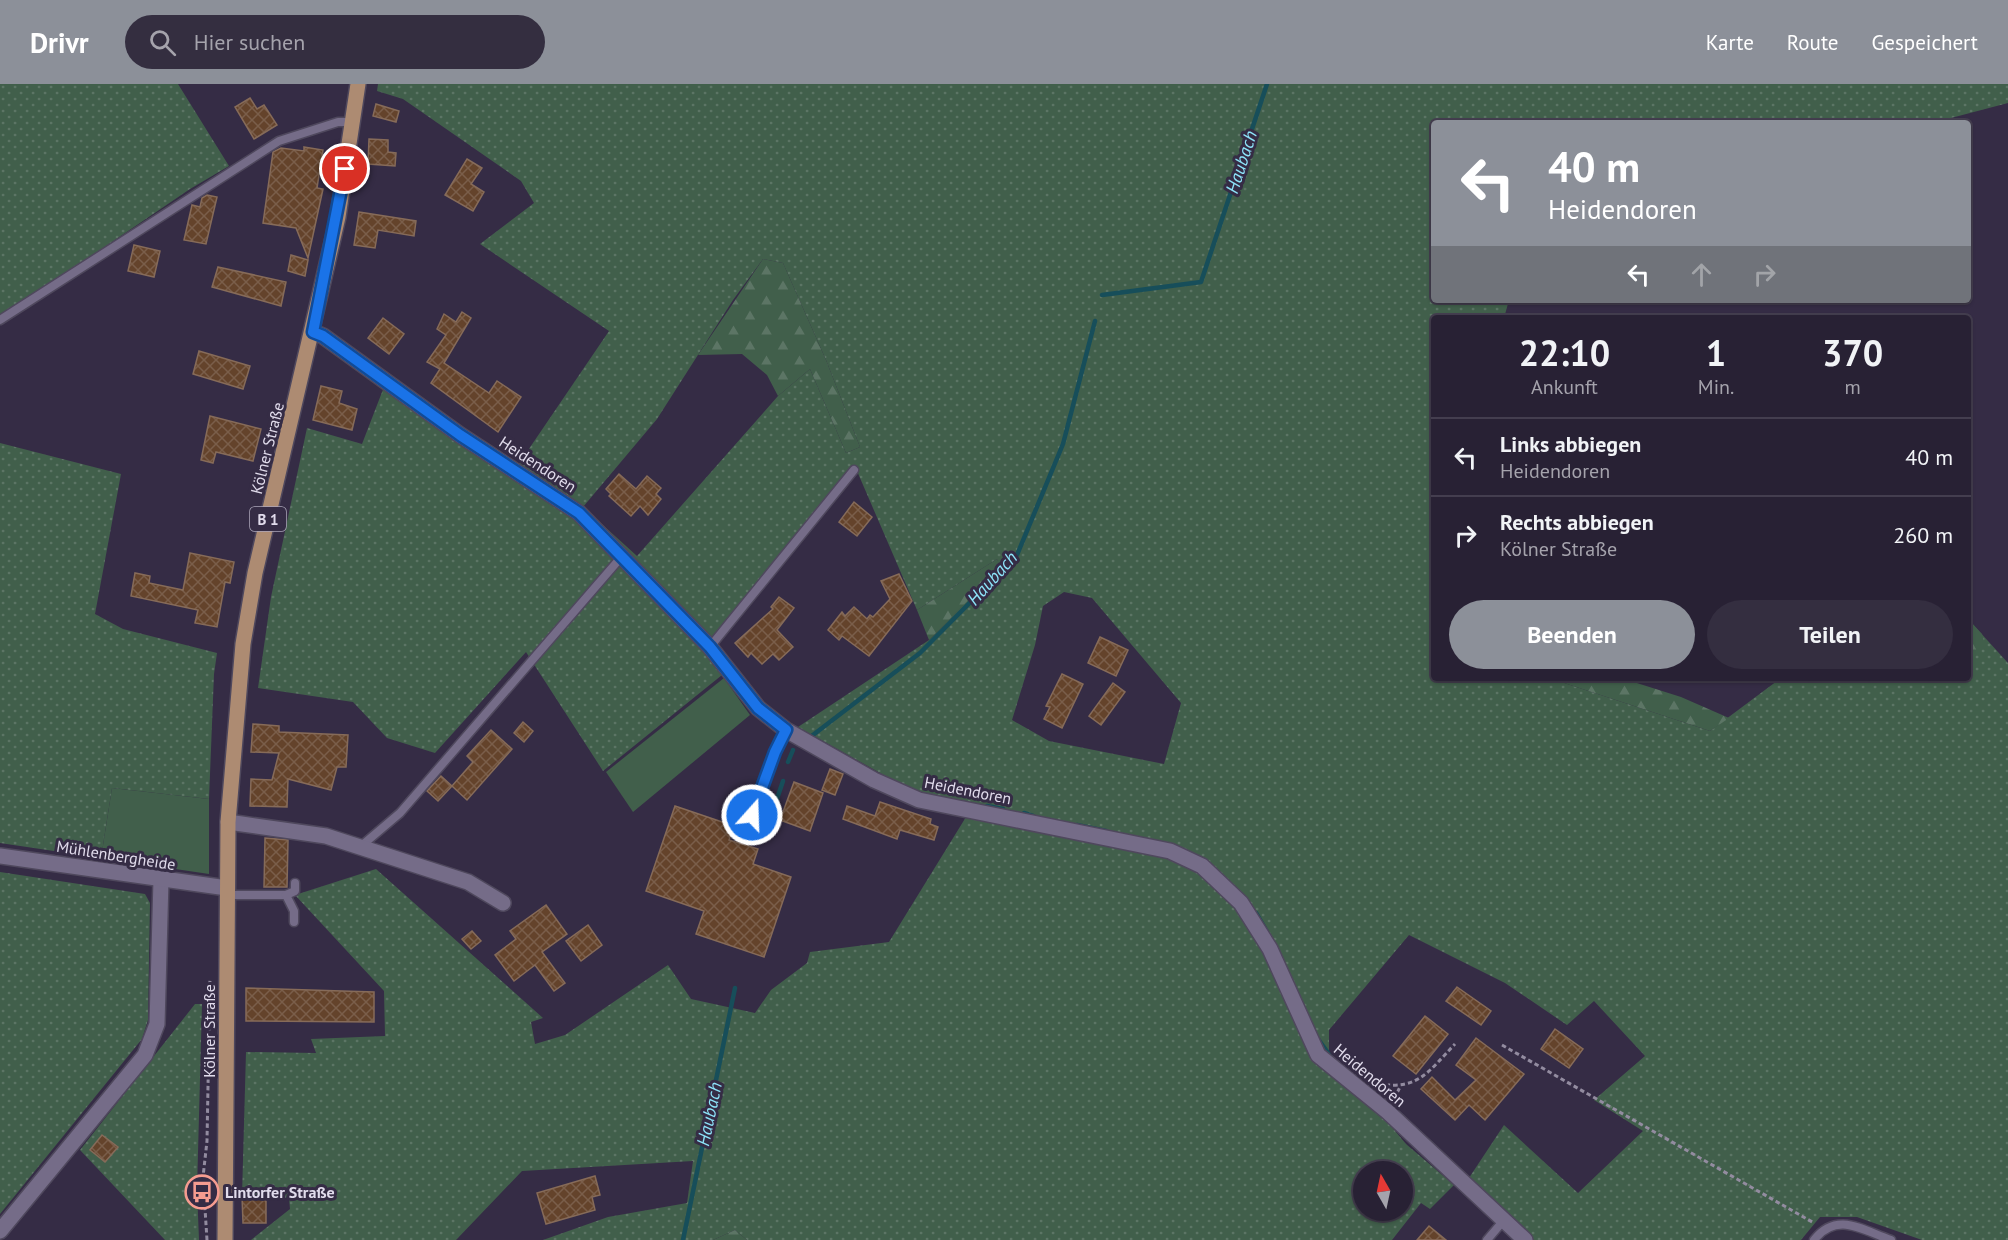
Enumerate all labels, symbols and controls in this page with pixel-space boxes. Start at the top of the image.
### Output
search box [125,15,545,69]
text: Drivr [30,24,89,61]
icon: search [146,26,179,59]
text: Hier suchen [194,28,305,56]
text: Karte [1706,29,1754,56]
text: Route [1787,29,1838,56]
text: Gespeichert [1871,29,1978,56]
water label: Haubach [1220,128,1262,196]
text: 40 m [1548,139,1640,194]
pin [319,143,370,194]
icon: left [1449,144,1527,222]
icon: arrive [328,152,361,185]
text: Heidendoren [1548,192,1697,226]
icon: left [1622,258,1655,291]
icon: ahead [1685,258,1718,291]
icon: right [1748,258,1781,291]
text: 22:10 [1519,329,1610,376]
text: 1 [1706,329,1726,376]
text: 370 [1822,329,1883,376]
text: Ankunft [1531,374,1598,400]
text: Min. [1698,374,1734,400]
text: m [1845,374,1861,400]
street label: Kölner Straße [246,400,288,496]
text: Links abbiegen [1500,430,1641,458]
street label: Heidendoren [496,432,580,496]
icon: left [1449,441,1482,474]
text: 40 m [1905,443,1953,471]
text: Heidendoren [1500,458,1610,484]
road number: B 1 [250,507,286,531]
text: Rechts abbiegen [1500,508,1654,536]
icon: right [1449,519,1482,552]
text: 260 m [1893,521,1953,549]
text: Kölner Straße [1500,536,1617,562]
water label: Haubach [962,546,1022,610]
button: Beenden [1449,600,1695,669]
button: Teilen [1707,600,1953,669]
street label: Heidendoren [923,772,1013,808]
position arrow [720,783,784,847]
street label: Mühlenbergheide [55,836,177,874]
street label: Kölner Straße [199,984,219,1078]
street label: Heidendoren [1330,1039,1410,1111]
water label: Haubach [691,1080,727,1148]
north arrow [1353,1161,1413,1221]
map controls [1353,1161,1413,1221]
bus stop icon: Lintorfer Straße [184,1174,220,1210]
place label: Lintorfer Straße [225,1182,335,1202]

